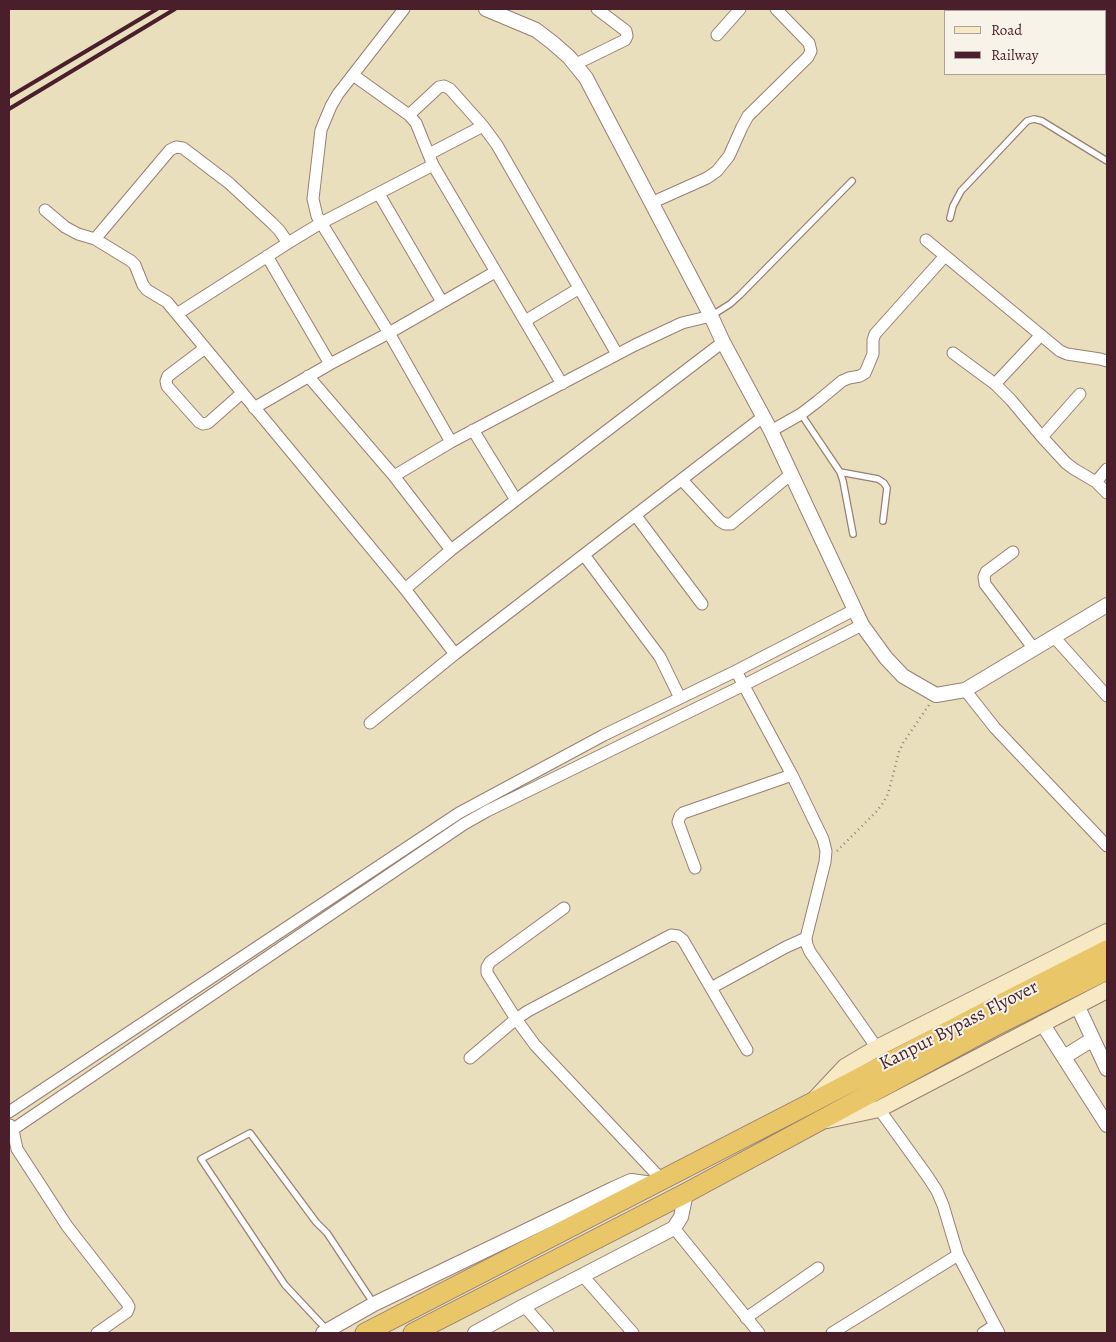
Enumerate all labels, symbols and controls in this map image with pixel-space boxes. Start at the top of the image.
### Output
legend [944,10,1106,75]
text: Road [991,20,1022,40]
text: Railway [991,45,1038,65]
street label: Kanpur Bypass Flyover [876,976,1042,1076]

